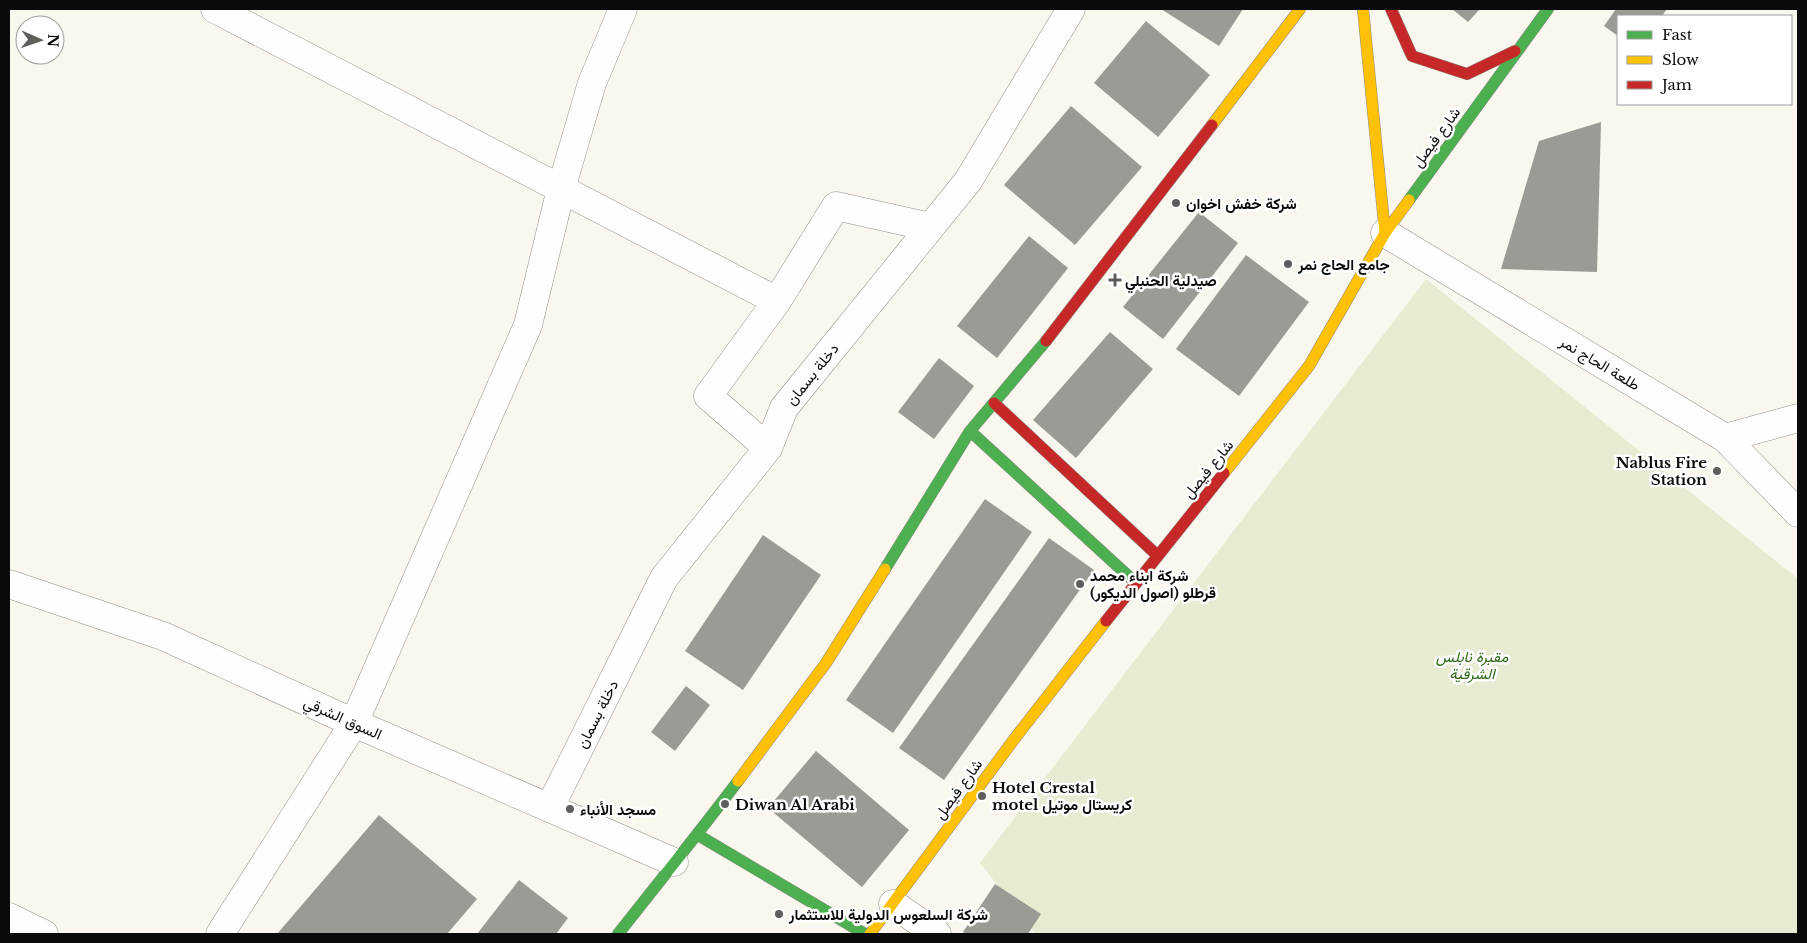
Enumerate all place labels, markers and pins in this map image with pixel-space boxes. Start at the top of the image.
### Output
place label: شركة خفش اخوان [1186,194,1297,213]
marker: شركة خفش اخوان [1170,197,1182,209]
place label: جامع الحاج نمر [1297,255,1390,275]
marker: جامع الحاج نمر [1282,258,1294,270]
place label: صيدلية الحنبلي [1125,271,1217,294]
marker: صيدلية الحنبلي [1109,274,1121,286]
place label: Nablus Fire Station [1616,453,1707,489]
marker: Nablus Fire Station [1711,465,1723,477]
place label: شركة ابناء محمد قرطلو (اصول الديكور) [1090,566,1216,602]
marker: شركة ابناء محمد قرطلو (اصول الديكور) [1074,578,1086,590]
place label: Hotel Crestal motel كريستال موتيل [992,778,1132,814]
marker: Hotel Crestal motel كريستال موتيل [976,790,988,802]
place label: Diwan Al Arabi [735,795,855,814]
marker: Diwan Al Arabi [719,798,731,810]
place label: مسجد الأنباء [580,800,656,819]
marker: مسجد الأنباء [564,803,576,815]
place label: شركة السلعوس الدولية للاستثمار [788,905,988,924]
marker: شركة السلعوس الدولية للاستثمار [773,908,785,920]

